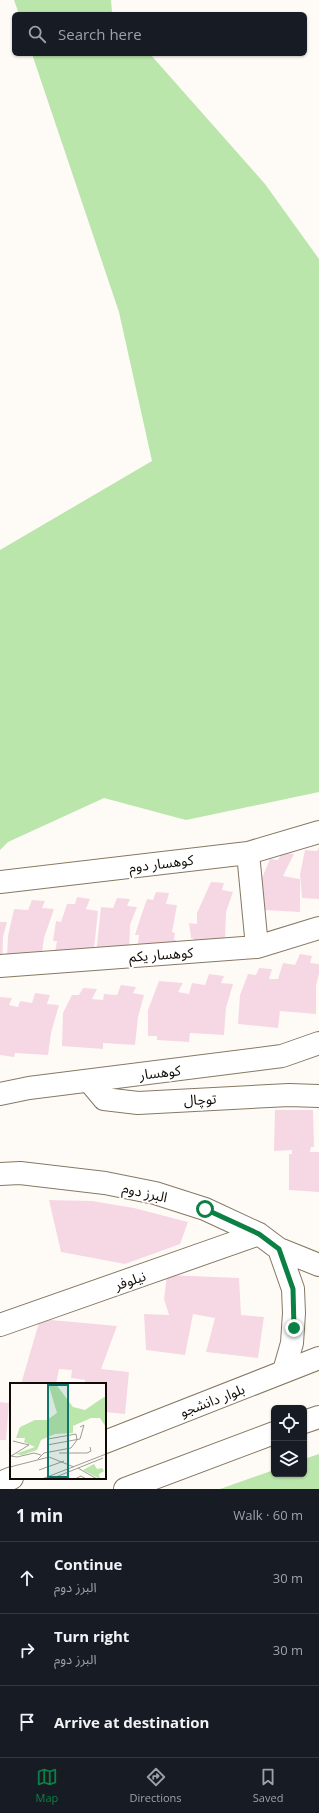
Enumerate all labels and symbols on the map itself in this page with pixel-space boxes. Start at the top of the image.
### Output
street label: کوهسار دوم [128,850,195,878]
street label: کوهسار یکم [128,942,194,968]
street label: کوهسار [137,1060,182,1084]
street label: توچال [183,1089,217,1110]
street label: البرز دوم [120,1178,169,1208]
route start [196,1200,214,1218]
street label: نیلوفر [111,1266,148,1294]
route end [285,1319,303,1337]
street label: بلوار دانشجو [177,1379,247,1421]
inset map [10,1383,106,1479]

